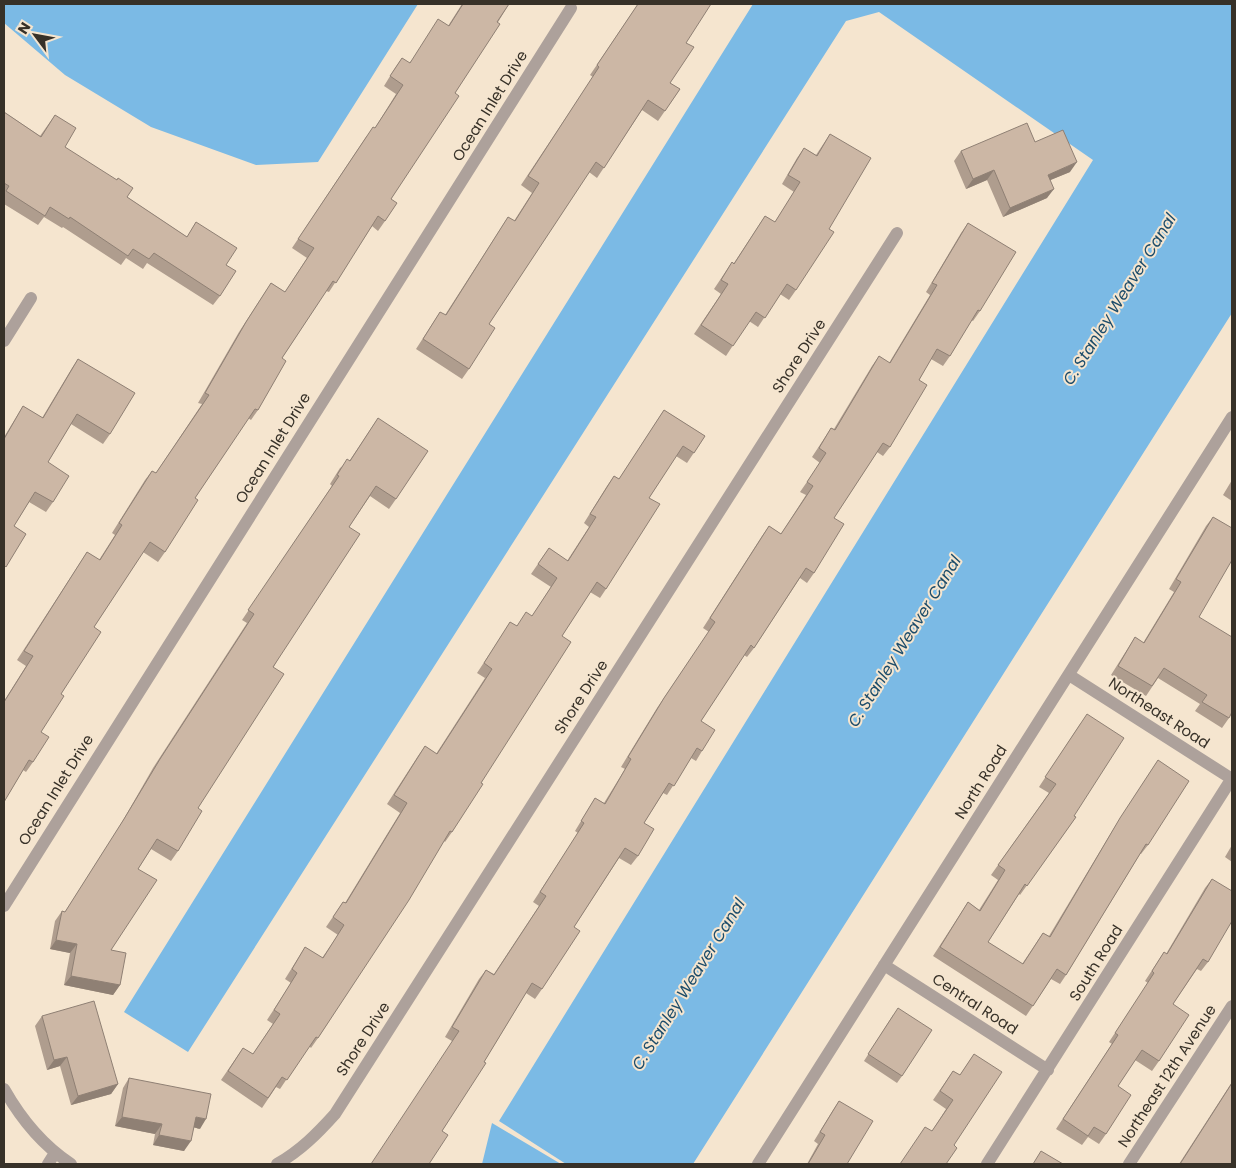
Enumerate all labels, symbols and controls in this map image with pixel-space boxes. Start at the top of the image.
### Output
north arrow [10,10,60,60]
text: N [13,18,35,38]
street label: Ocean Inlet Drive [447,46,532,165]
water label: C. Stanley Weaver Canal [1057,209,1182,390]
street label: Shore Drive [767,315,830,397]
street label: Ocean Inlet Drive [230,388,315,507]
water label: C. Stanley Weaver Canal [842,551,967,732]
street label: Shore Drive [549,656,612,738]
street label: Northeast Road [1105,672,1214,753]
street label: Ocean Inlet Drive [13,730,98,849]
street label: North Road [949,741,1012,823]
water label: C. Stanley Weaver Canal [626,894,751,1075]
street label: South Road [1064,921,1127,1005]
street label: Central Road [928,968,1022,1039]
street label: Shore Drive [331,998,394,1080]
street label: Northeast 12th Avenue [1112,1000,1221,1151]

